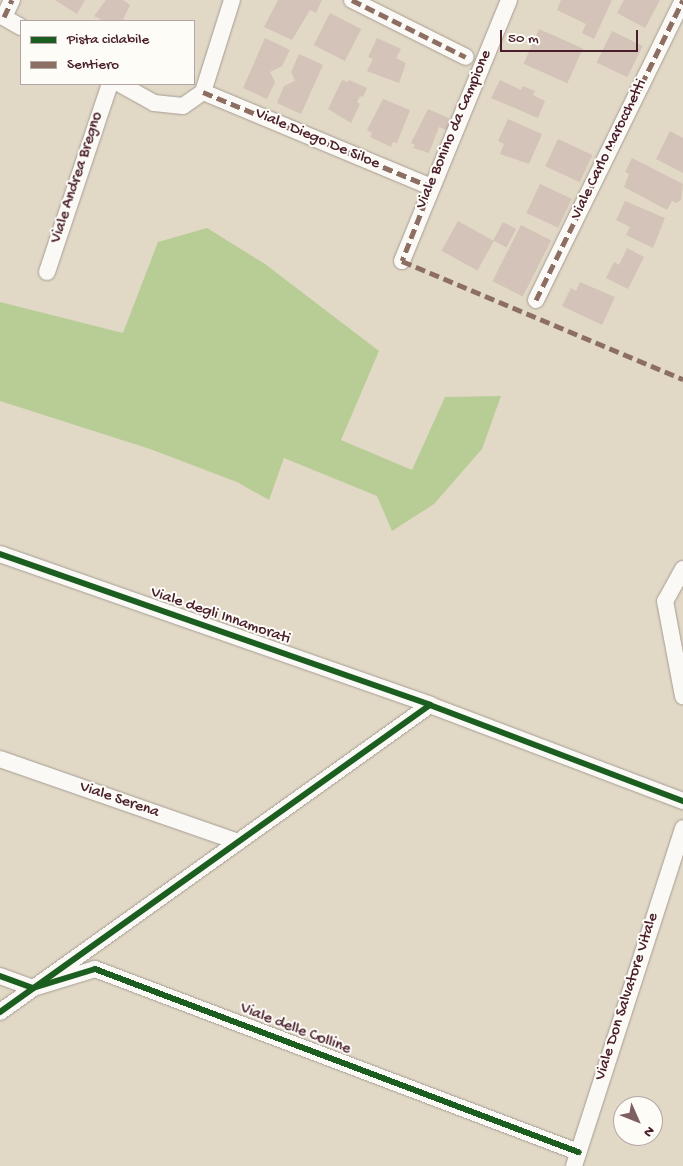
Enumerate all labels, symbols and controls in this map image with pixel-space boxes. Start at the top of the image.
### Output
legend [20,20,195,85]
scale bar [503,20,640,52]
text: 50 m [508,30,539,48]
text: Pista ciclabile [67,31,149,49]
street label: Viale Bonino da Campione [413,48,497,212]
text: Sentiero [67,56,119,74]
street label: Viale Carlo Marocchetti [568,77,652,223]
street label: Viale Diego De Siloe [252,105,382,175]
street label: Viale Andrea Bregno [48,110,108,246]
street label: Viale degli Innamorati [148,584,292,650]
street label: Viale Serena [77,778,161,824]
street label: Viale Don Salvatore Vitale [592,911,664,1083]
street label: Viale delle Colline [237,1000,353,1060]
north arrow [613,1096,663,1146]
text: N [639,1122,658,1140]

